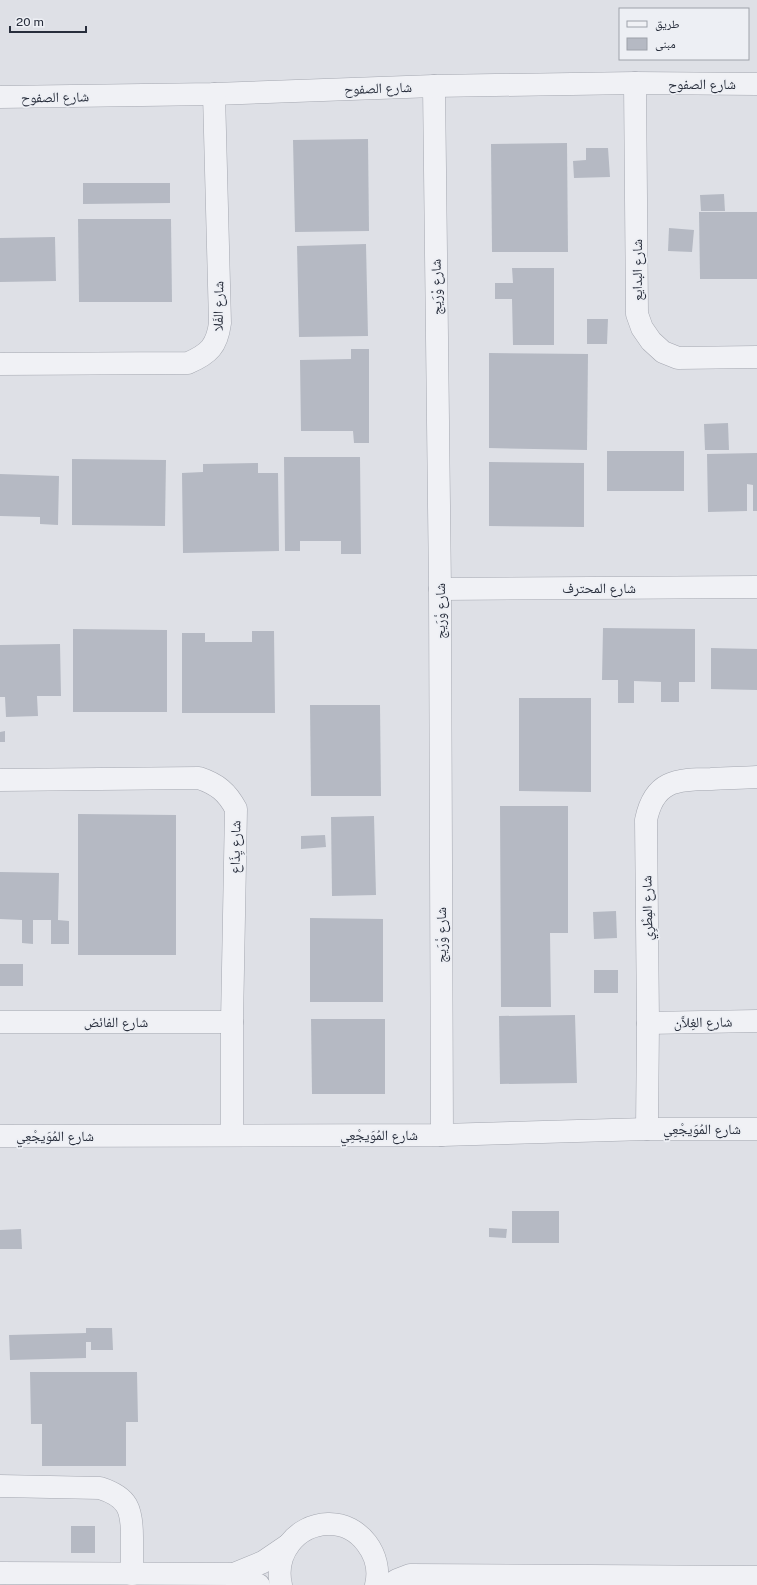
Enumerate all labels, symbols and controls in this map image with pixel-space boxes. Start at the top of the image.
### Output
scale bar [10,8,86,34]
legend [619,8,749,60]
text: 20 m [16,15,44,29]
text: طريق [655,17,680,31]
text: مبنى [655,37,676,51]
street label: شارع الصفوح [668,76,736,94]
street label: شارع الصفوح [344,79,412,99]
street label: شارع الصفوح [21,88,89,108]
street label: شارع البدايع [629,239,647,301]
street label: شارع وْرَيج [428,259,446,315]
street label: شارع الفَلا [210,281,228,331]
street label: شارع المحترف [562,580,636,598]
street label: شارع وْرَيج [432,583,450,639]
street label: شارع يِذَاع [227,820,246,874]
street label: شارع المِطْرِي [638,875,659,941]
street label: شارع وْرَيج [433,907,451,963]
street label: شارع الغِلاَّن [673,1013,733,1033]
street label: شارع الفائض [84,1014,148,1032]
street label: شارع المُوَيجْعِي [663,1121,741,1141]
street label: شارع المُوَيجْعِي [340,1127,418,1147]
street label: شارع المُوَيجْعِي [16,1128,94,1148]

